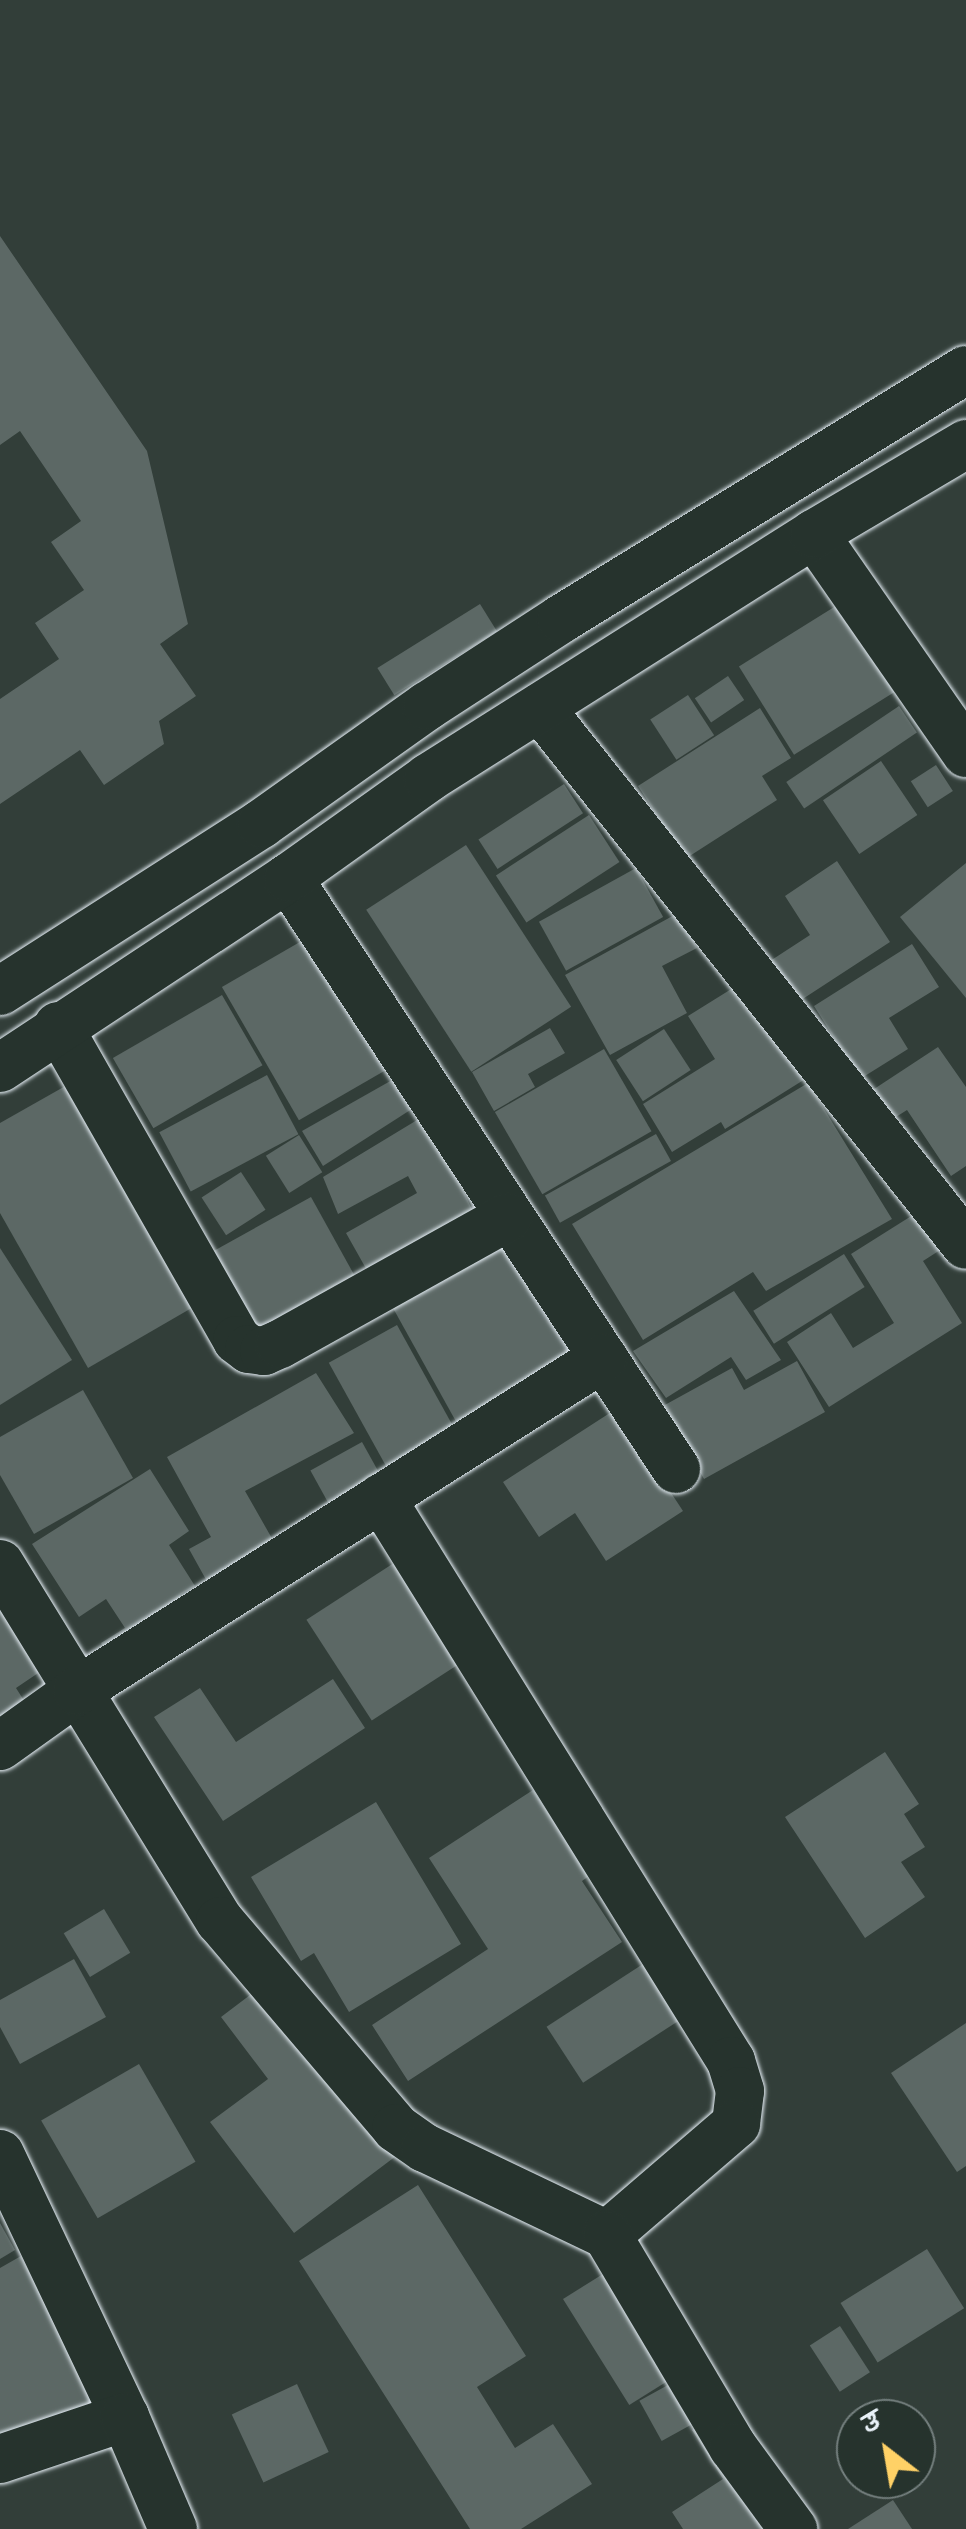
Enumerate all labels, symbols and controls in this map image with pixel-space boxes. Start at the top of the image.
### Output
north arrow [836,2399,936,2499]
text: उ [852,2401,890,2448]

